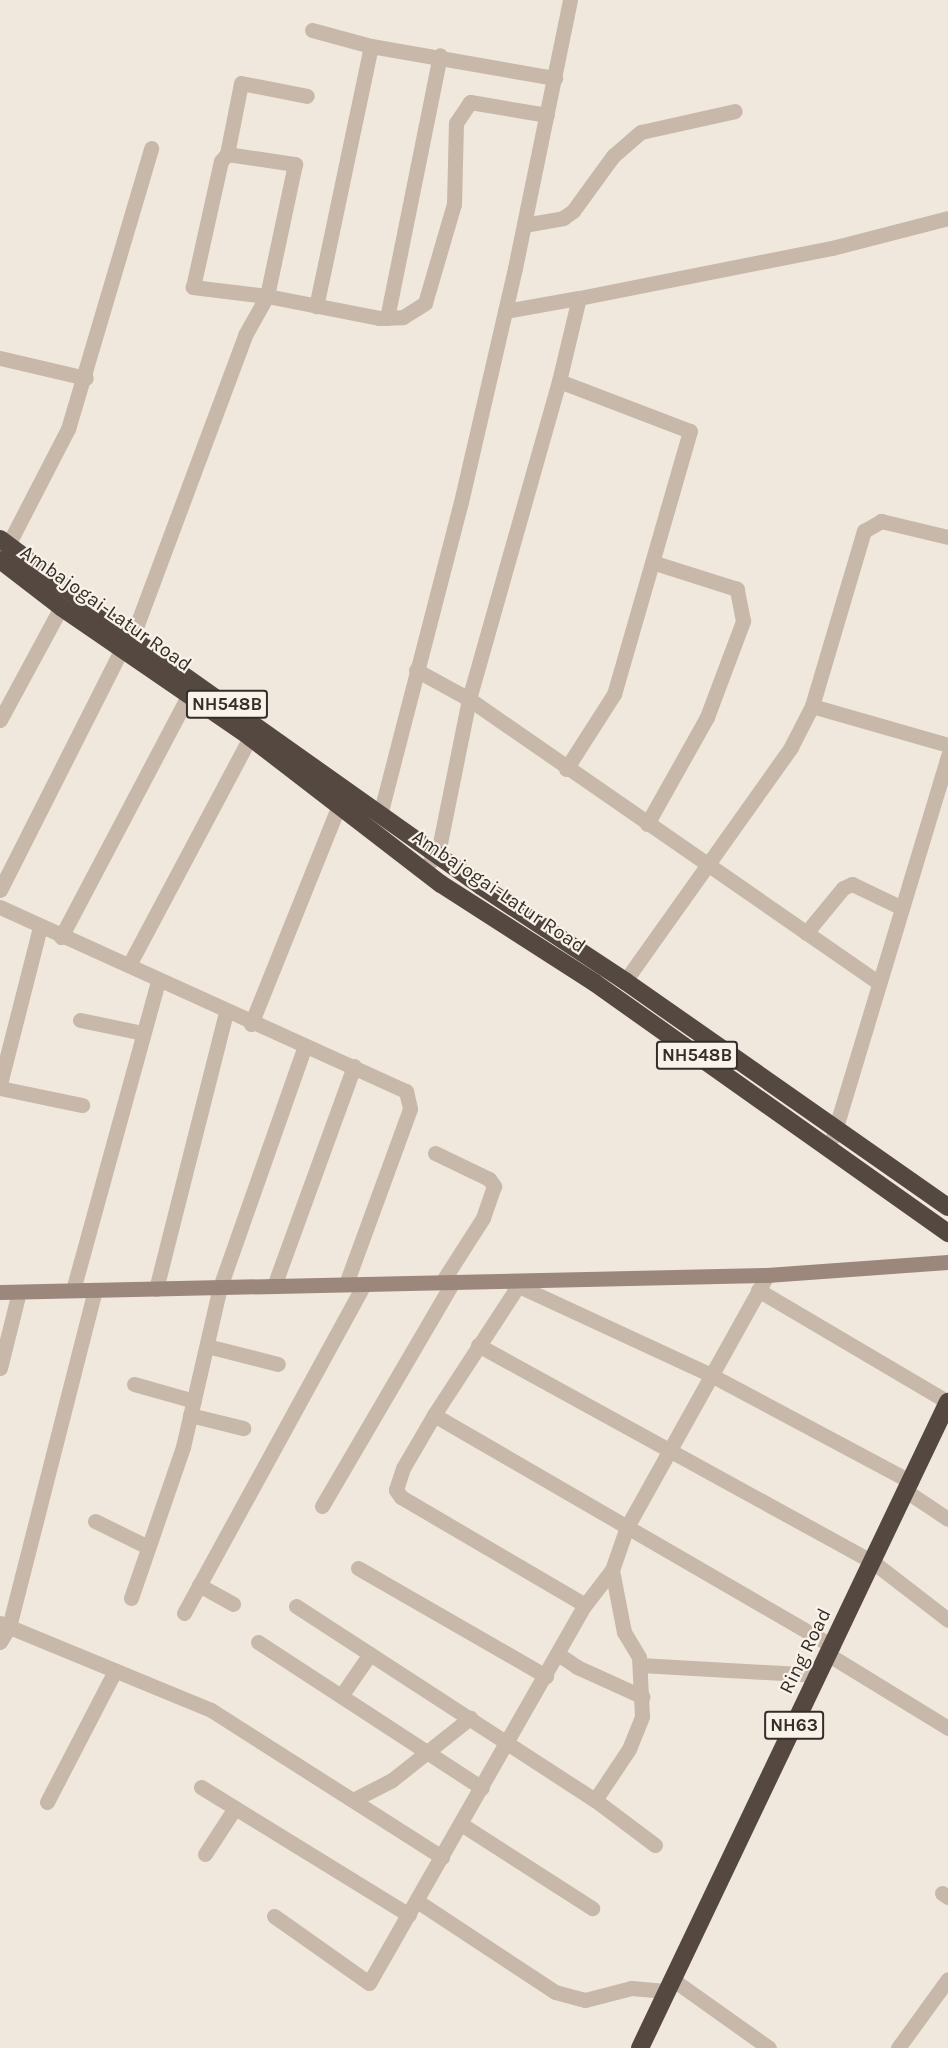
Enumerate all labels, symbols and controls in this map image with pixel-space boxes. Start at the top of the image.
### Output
street label: Ambajogai-Latur Road [16,540,196,676]
road number: NH548B [185,689,269,719]
street label: Ambajogai-Latur Road [408,824,590,958]
road number: NH548B [655,1040,739,1070]
street label: Ring Road [774,1604,836,1698]
road number: NH63 [764,1710,824,1740]

